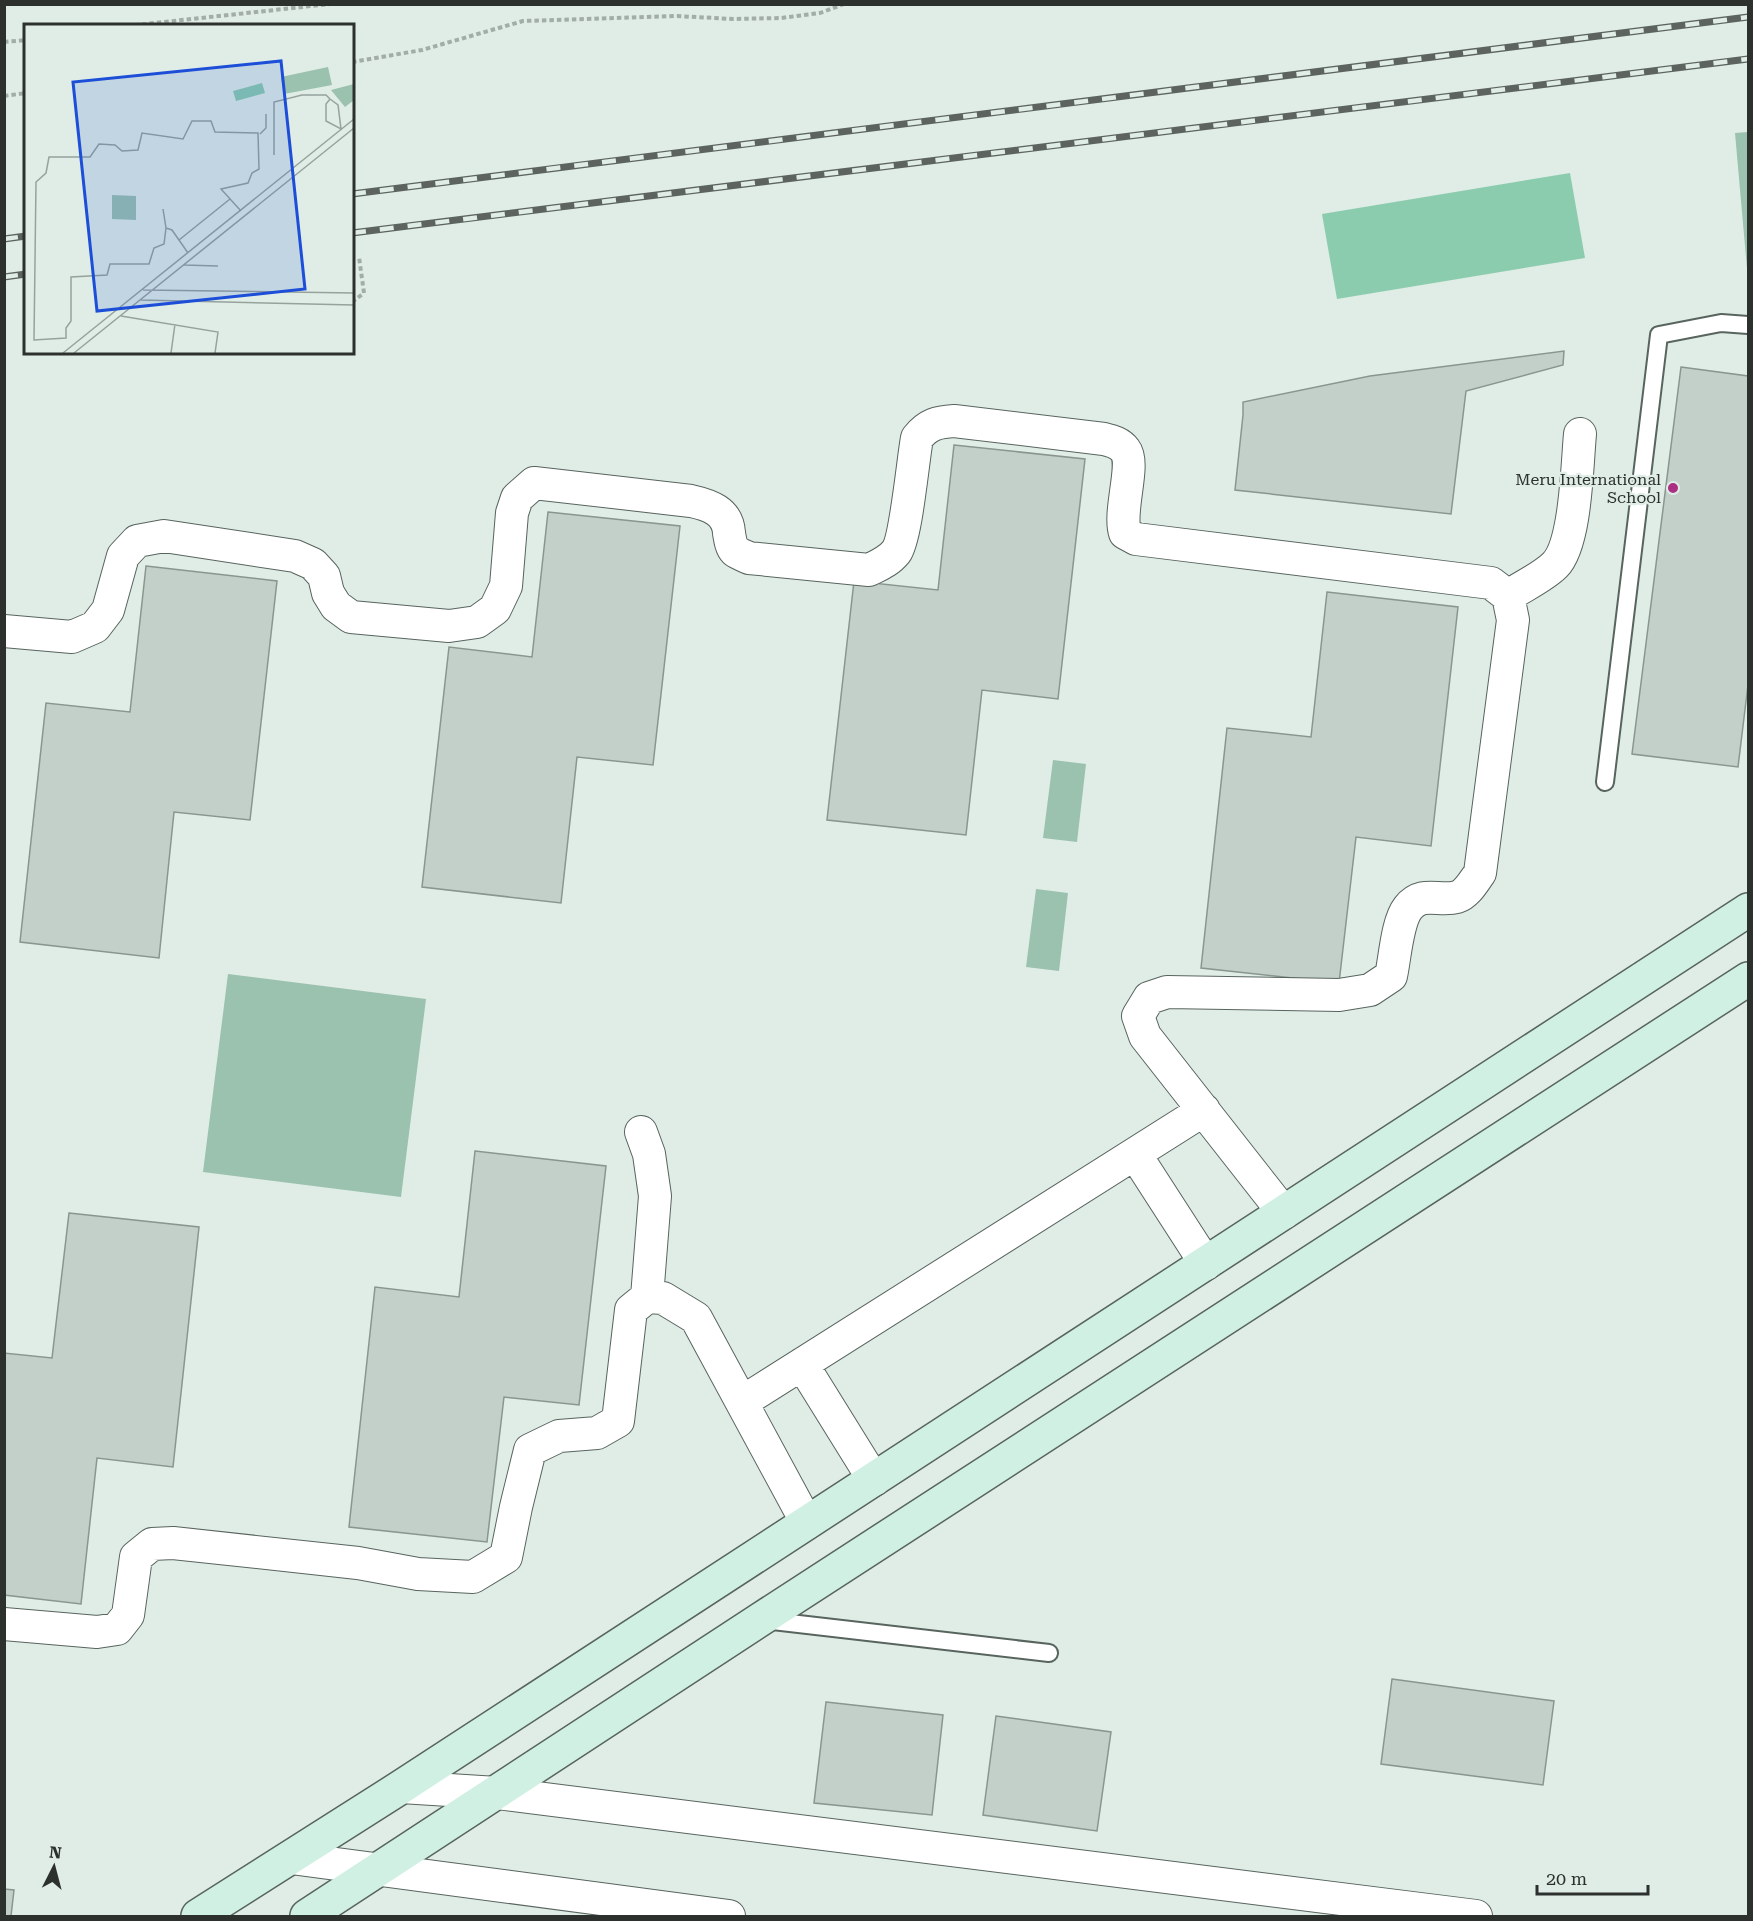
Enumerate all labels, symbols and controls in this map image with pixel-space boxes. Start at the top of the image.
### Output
inset map [24,24,354,354]
place label: Meru International School [1515,470,1661,507]
marker: Meru International School [1666,481,1680,495]
north arrow [24,1837,84,1897]
text: N [48,1842,63,1863]
scale bar [1537,1858,1648,1896]
text: 20 m [1546,1868,1587,1889]

